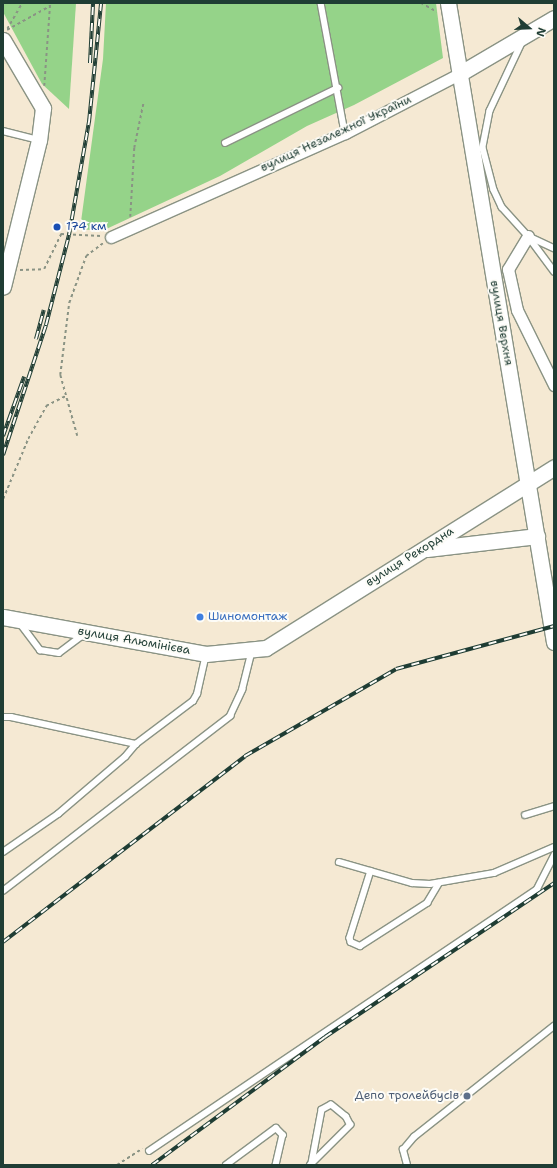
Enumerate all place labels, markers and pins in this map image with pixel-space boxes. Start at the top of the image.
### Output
place label: 174 км [66,220,106,234]
marker: 174 км [51,221,63,233]
place label: Шиномонтаж [208,610,287,624]
marker: Шиномонтаж [195,612,205,622]
place label: Депо тролейбусів [355,1089,459,1103]
marker: Депо тролейбусів [462,1091,472,1101]

